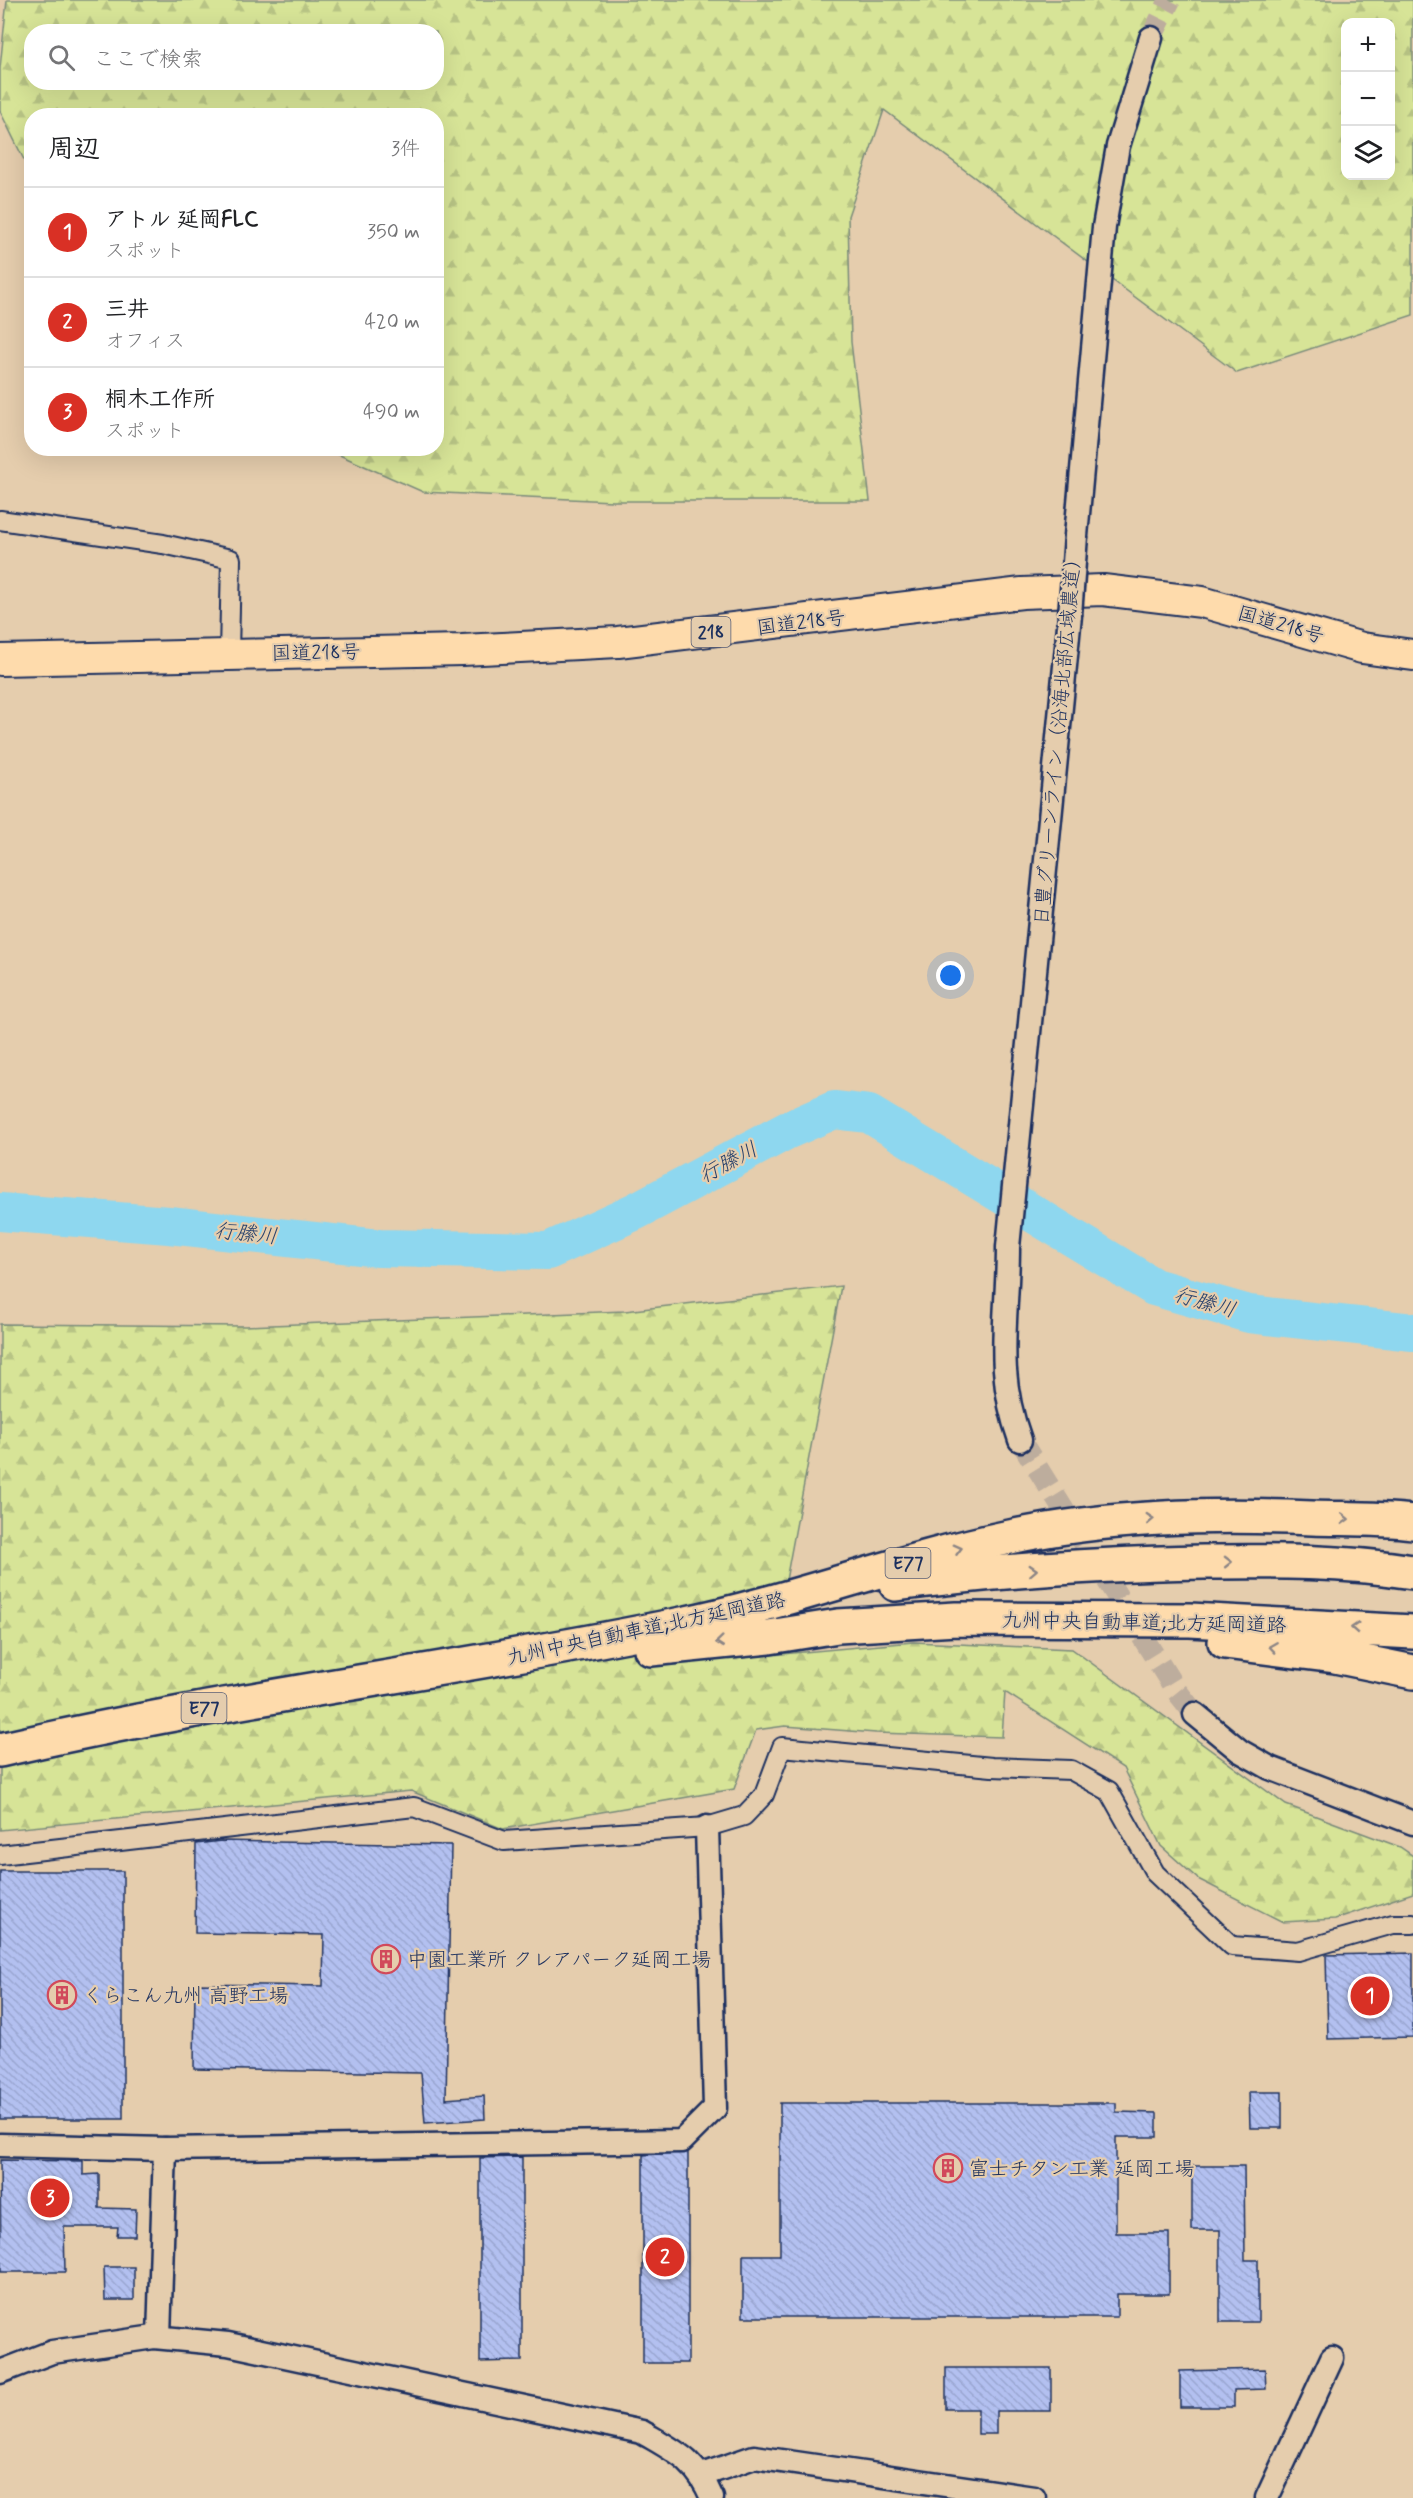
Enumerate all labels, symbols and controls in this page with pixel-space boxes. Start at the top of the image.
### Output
map controls [1341,18,1395,180]
button: + [1341,18,1395,72]
search box [24,24,444,90]
icon: search [45,41,78,74]
text: ここで検索 [93,46,203,74]
button: − [1341,72,1395,126]
button: layers [1341,126,1395,180]
text: 周辺 [48,133,100,167]
text: 3件 [391,136,420,163]
text: アトル 延岡FLC [105,206,258,234]
text: 1 [63,219,72,246]
text: 350 m [367,219,420,246]
text: スポット [105,238,185,265]
text: 三井 [105,296,149,324]
text: 2 [63,309,72,336]
text: 420 m [364,309,420,336]
text: オフィス [105,328,185,355]
text: 桐木工作所 [105,386,215,414]
text: 3 [63,399,72,426]
text: 490 m [363,399,420,426]
text: スポット [105,418,185,445]
street label: 日豊グリーンライン（沿海北部広域農道） [1029,548,1088,927]
street label: 国道218号 [1234,600,1327,651]
street label: 国道218号 [755,605,847,642]
road number: 218 [692,617,730,647]
street label: 国道218号 [271,639,361,668]
your location [936,961,965,990]
water label: 行縢川 [694,1136,763,1190]
water label: 行縢川 [213,1217,279,1251]
water label: 行縢川 [1171,1281,1239,1325]
one-way arrow [1146,1512,1155,1525]
one-way arrow [1341,1513,1350,1525]
one-way arrow [953,1544,963,1557]
road number: E77 [886,1548,930,1578]
one-way arrow [1223,1556,1232,1568]
one-way arrow [1028,1563,1037,1576]
street label: 九州中央自動車道;北方延岡道路 [504,1587,788,1672]
street label: 九州中央自動車道;北方延岡道路 [1001,1608,1286,1639]
one-way arrow [1350,1622,1359,1635]
one-way arrow [716,1635,725,1648]
one-way arrow [1268,1642,1277,1654]
road number: E77 [182,1693,226,1723]
building icon: 中園工業所 クレアパーク延岡工場 [370,1943,402,1975]
place label: 中園工業所 クレアパーク延岡工場 [407,1947,711,1974]
pin: 1 [1350,1974,1390,2018]
building icon: くらこん九州 高野工場 [46,1979,78,2011]
place label: くらこん九州 高野工場 [83,1983,288,2010]
building icon: 富士チタン工業 延岡工場 [932,2152,964,2184]
place label: 富士チタン工業 延岡工場 [969,2156,1194,2183]
pin: 3 [31,2176,70,2220]
pin: 2 [646,2234,684,2280]

